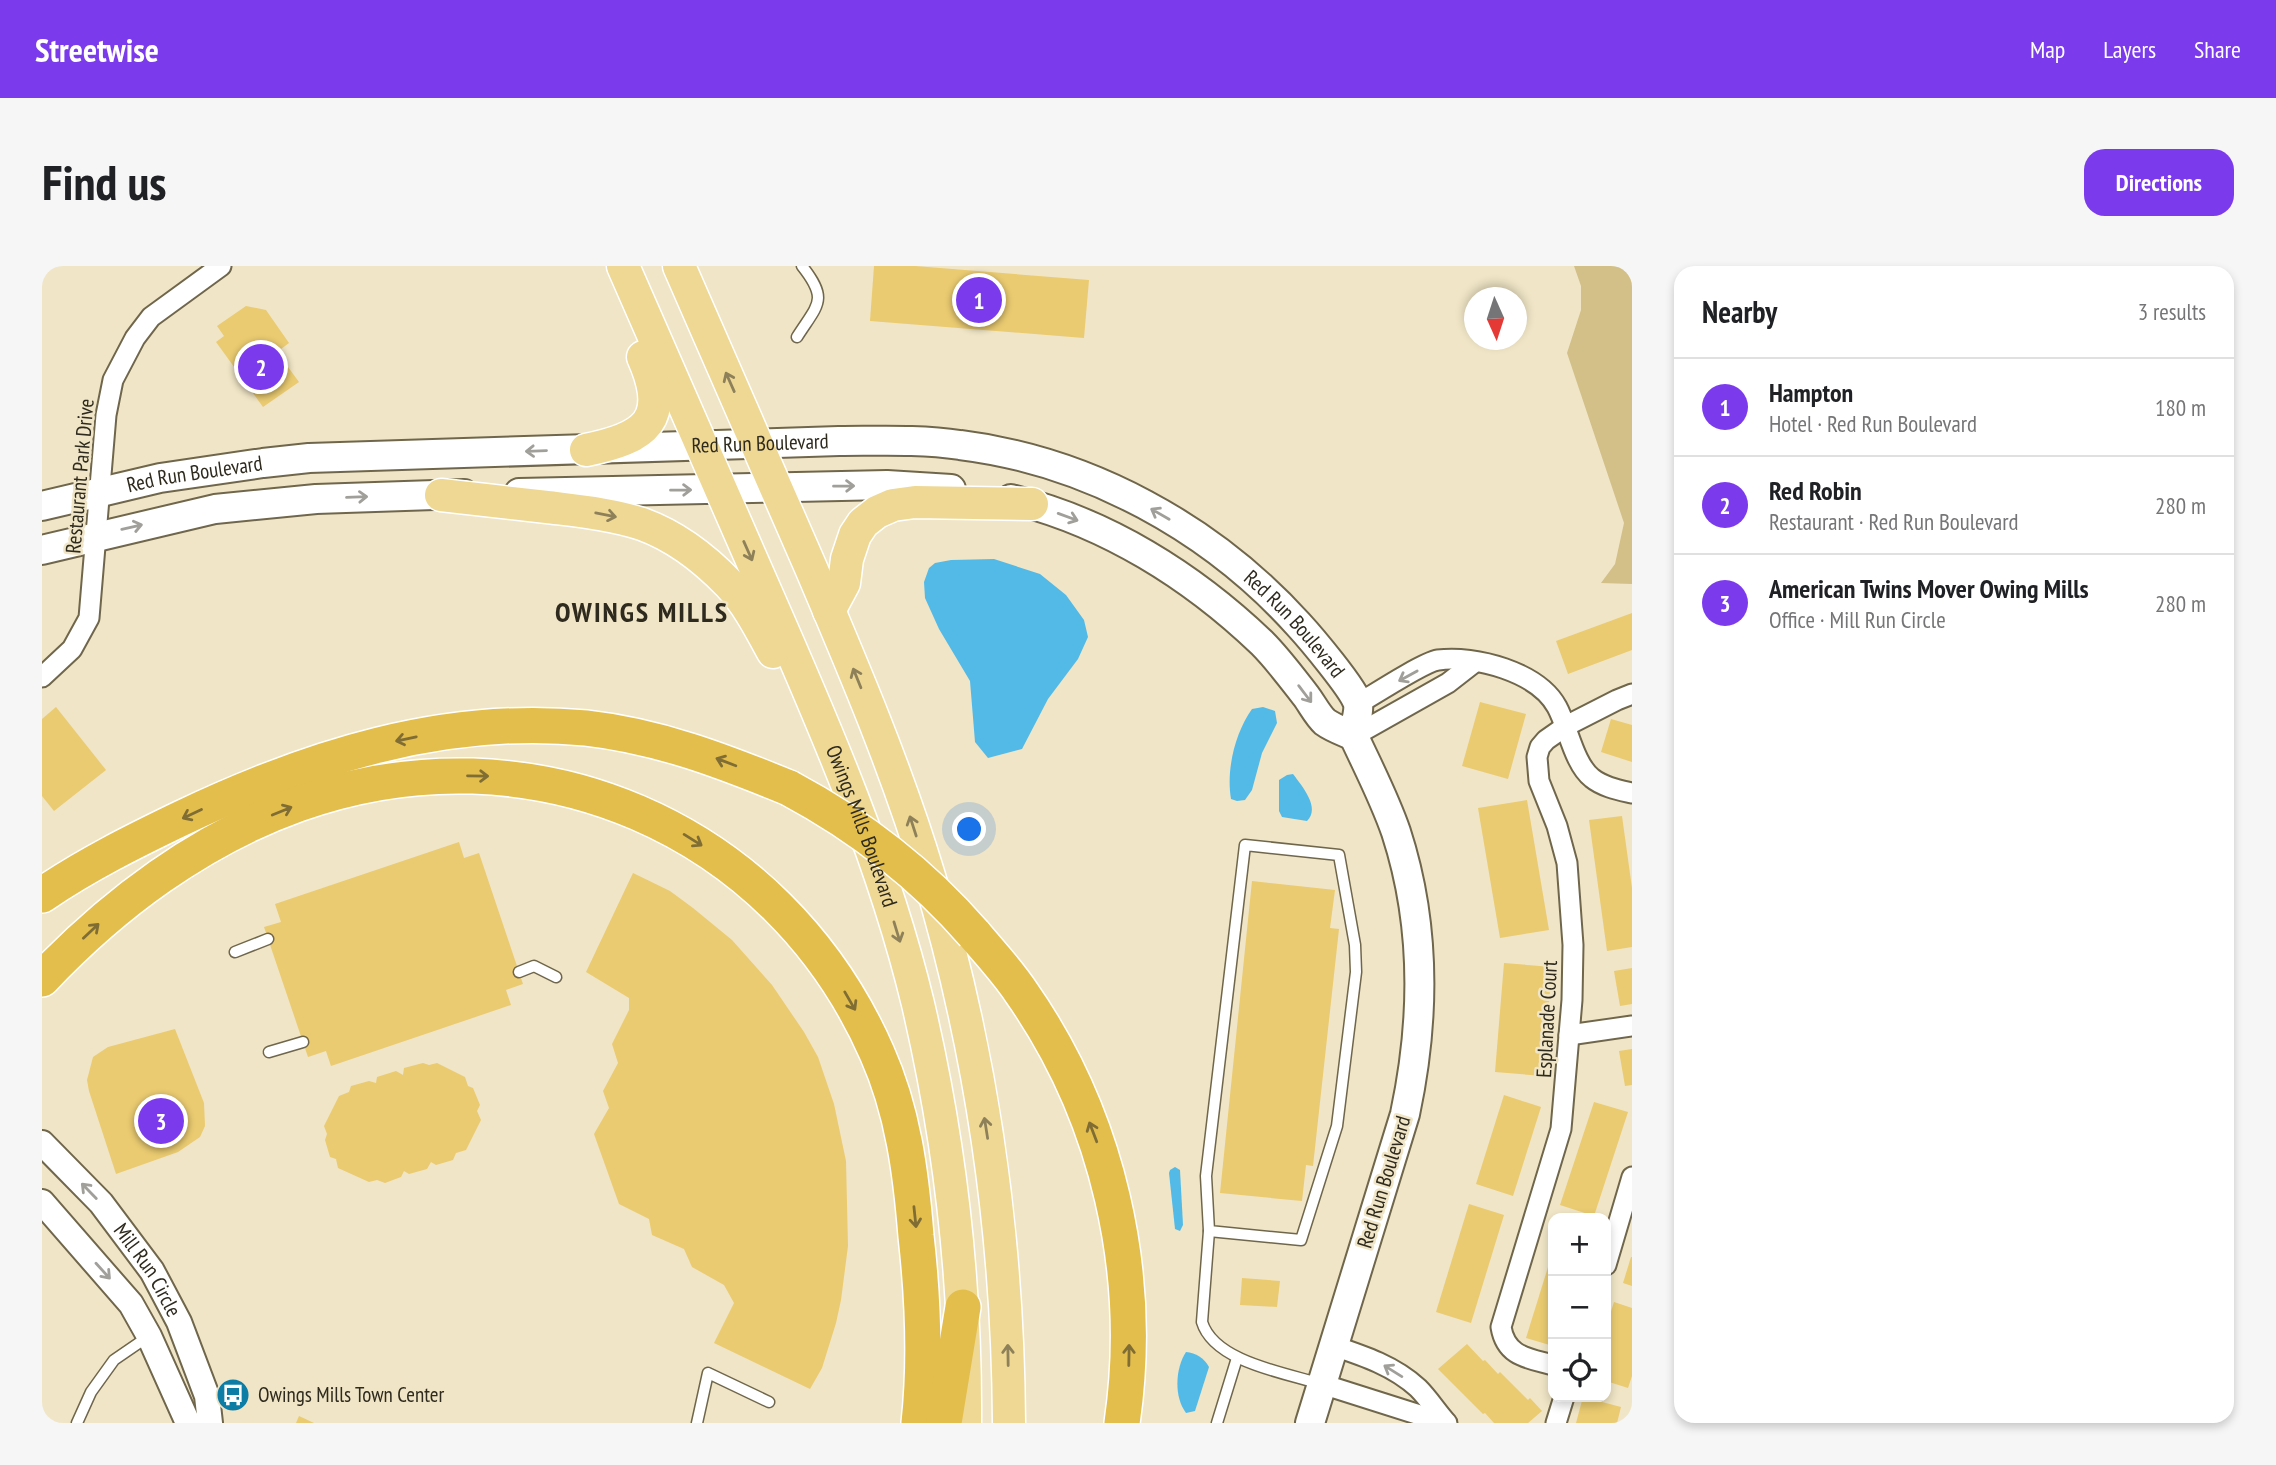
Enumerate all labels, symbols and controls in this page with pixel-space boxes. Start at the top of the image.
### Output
text: Streetwise [35,28,159,71]
text: Map [2030,34,2065,65]
text: Layers [2103,34,2156,65]
text: Share [2194,34,2241,65]
button: Directions [2084,149,2234,216]
text: Find us [42,150,166,214]
pin: 1 [956,274,1002,326]
north arrow [1464,287,1527,350]
text: Nearby [1702,292,1777,331]
text: 3 results [2138,297,2206,326]
pin: 2 [238,341,284,393]
one-way arrow [723,372,736,393]
text: Hampton [1769,376,1853,409]
text: 1 [1720,393,1731,422]
text: 180 m [2155,393,2206,422]
street label: Restaurant Park Drive [59,397,100,554]
text: Hotel · Red Run Boulevard [1769,409,1977,438]
street label: Red Run Boulevard [691,427,829,459]
one-way arrow [525,444,548,458]
street label: Red Run Boulevard [124,449,264,498]
text: Red Robin [1769,474,1862,507]
one-way arrow [832,479,855,493]
one-way arrow [669,483,692,496]
one-way arrow [345,491,368,504]
text: 2 [1720,491,1731,520]
text: 280 m [2155,491,2206,520]
one-way arrow [1150,507,1171,520]
text: Restaurant · Red Run Boulevard [1769,507,2019,536]
one-way arrow [594,509,617,522]
one-way arrow [1056,512,1078,524]
one-way arrow [120,520,143,533]
one-way arrow [742,540,755,561]
street label: Red Run Boulevard [1239,564,1351,683]
text: American Twins Mover Owing Mills [1769,572,2089,605]
text: 3 [1720,589,1731,618]
text: 280 m [2155,589,2206,618]
district label: OWINGS MILLS [555,593,729,630]
text: Office · Mill Run Circle [1769,605,1946,634]
one-way arrow [849,668,862,689]
one-way arrow [1398,669,1418,683]
one-way arrow [1297,684,1312,703]
one-way arrow [395,732,418,746]
street label: Owings Mills Boulevard [820,741,904,910]
one-way arrow [715,755,737,768]
one-way arrow [466,770,489,783]
one-way arrow [271,804,293,817]
one-way arrow [182,808,203,821]
your location [952,812,986,846]
one-way arrow [906,816,918,838]
one-way arrow [683,834,703,848]
one-way arrow [892,920,905,942]
one-way arrow [82,923,99,940]
street label: Esplanade Court [1530,959,1563,1078]
one-way arrow [844,991,858,1011]
pin: 3 [138,1095,184,1147]
street label: Red Run Boulevard [1351,1112,1416,1251]
one-way arrow [979,1118,992,1140]
one-way arrow [1086,1121,1099,1143]
one-way arrow [80,1182,97,1199]
one-way arrow [908,1206,921,1228]
map controls [1548,1213,1611,1402]
button: + [1548,1213,1611,1276]
street label: Mill Run Circle [108,1218,188,1321]
one-way arrow [95,1262,112,1279]
button: − [1548,1276,1611,1339]
button: locate [1548,1339,1611,1402]
one-way arrow [1001,1344,1015,1367]
one-way arrow [1122,1344,1135,1367]
one-way arrow [1384,1364,1404,1378]
bus stop icon: Owings Mills Town Center [214,1376,252,1414]
place label: Owings Mills Town Center [258,1381,444,1408]

